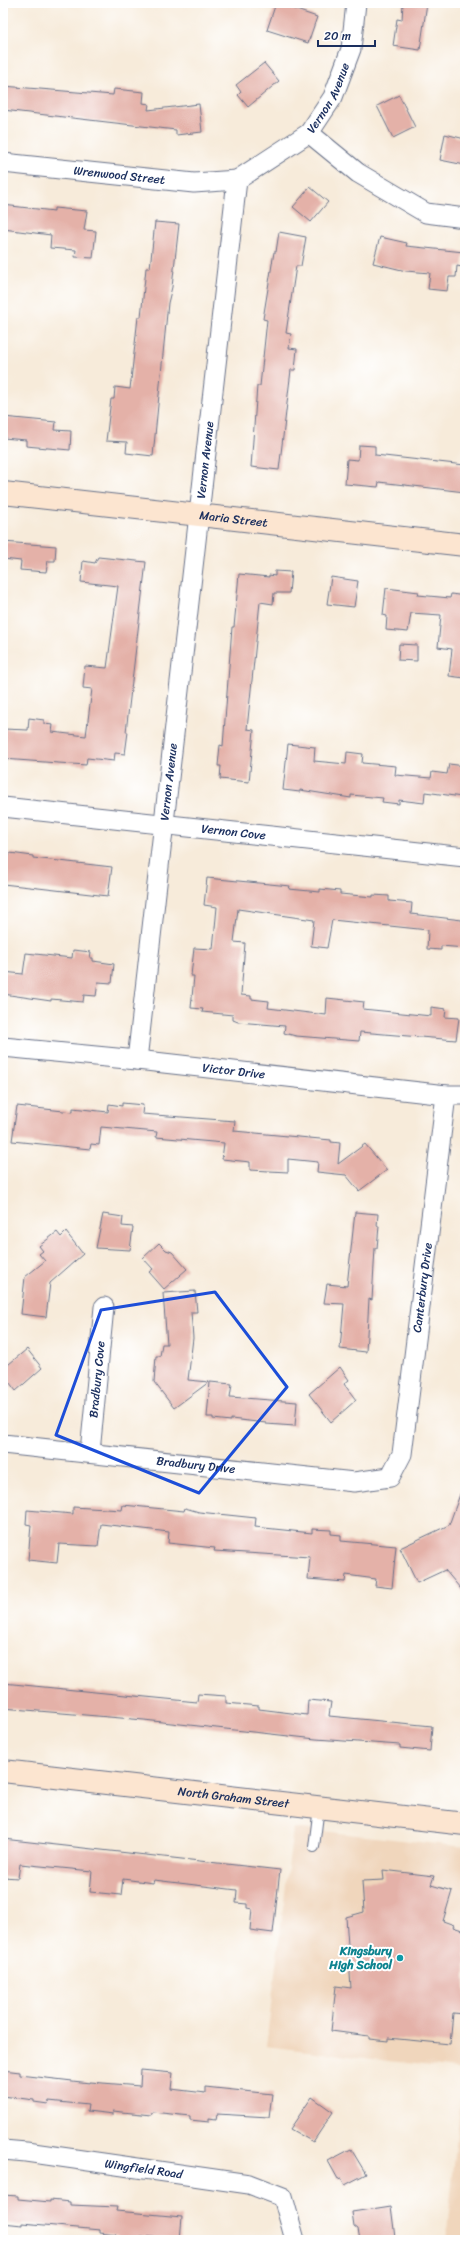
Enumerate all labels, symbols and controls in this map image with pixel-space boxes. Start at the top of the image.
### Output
scale bar [318,22,375,48]
text: 20 m [324,25,351,47]
street label: Vernon Avenue [301,59,356,138]
street label: Wrenwood Street [72,159,166,191]
street label: Vernon Avenue [190,420,221,500]
street label: Maria Street [198,504,269,534]
street label: Vernon Avenue [153,742,184,822]
street label: Vernon Cove [200,818,267,846]
street label: Victor Drive [201,1056,266,1085]
street label: Canterbury Drive [406,1241,439,1334]
street label: Bradbury Cove [82,1340,112,1419]
street label: Bradbury Drive [155,1450,236,1480]
street label: North Graham Street [177,1780,291,1815]
place label: Kingsbury High School [328,1940,393,1976]
marker: Kingsbury High School [395,1953,405,1963]
street label: Wingfield Road [103,2152,185,2185]

